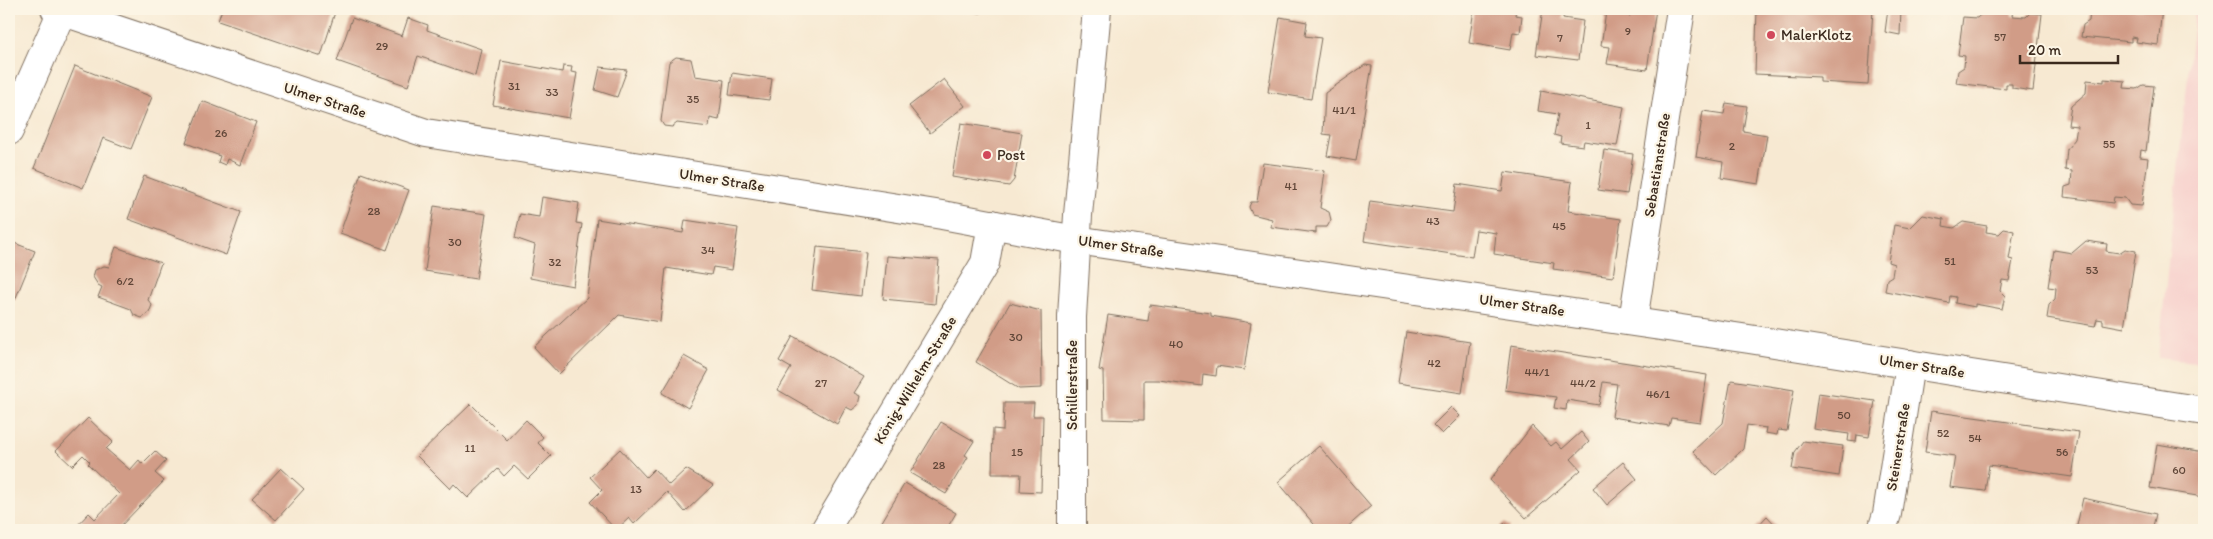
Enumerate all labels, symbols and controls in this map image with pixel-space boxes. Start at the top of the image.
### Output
house number: 9 [1625,24,1631,38]
place label: MalerKlotz [1781,26,1852,44]
marker: MalerKlotz [1765,29,1777,41]
house number: 57 [1994,30,2006,44]
house number: 7 [1557,31,1563,45]
scale bar [2020,32,2118,64]
house number: 29 [376,39,388,53]
text: 20 m [2028,41,2062,59]
street label: Ulmer Straße [281,78,369,122]
house number: 31 [508,79,520,93]
house number: 33 [545,85,559,99]
house number: 35 [687,92,699,106]
house number: 41/1 [1332,103,1356,117]
street label: Sebastianstraße [1640,112,1674,218]
house number: 1 [1585,118,1591,132]
house number: 26 [215,126,227,140]
house number: 55 [2103,137,2115,151]
house number: 2 [1729,139,1736,153]
place label: Post [997,146,1025,164]
marker: Post [981,149,993,161]
street label: Ulmer Straße [678,164,766,196]
house number: 41 [1285,179,1298,193]
house number: 28 [368,204,381,218]
house number: 43 [1426,214,1440,228]
house number: 45 [1552,219,1566,233]
street label: Ulmer Straße [1077,231,1165,261]
house number: 30 [448,235,462,249]
house number: 34 [701,243,715,257]
house number: 51 [1944,254,1956,268]
house number: 32 [549,255,562,269]
house number: 53 [2086,263,2099,277]
house number: 6/2 [116,274,135,288]
street label: Ulmer Straße [1478,290,1566,320]
street label: König-Wilhelm-Straße [870,313,960,447]
house number: 30 [1009,330,1023,344]
house number: 40 [1169,337,1183,351]
street label: Schillerstraße [1063,340,1081,430]
street label: Ulmer Straße [1878,350,1966,382]
house number: 42 [1427,356,1441,370]
house number: 44/1 [1524,365,1550,379]
house number: 27 [815,376,827,390]
house number: 44/2 [1570,376,1597,390]
house number: 46/1 [1646,387,1671,401]
street label: Steinerstraße [1882,402,1914,492]
house number: 50 [1837,408,1851,422]
house number: 52 [1937,426,1950,440]
house number: 54 [1968,431,1982,445]
house number: 11 [464,441,476,455]
house number: 15 [1011,445,1023,459]
house number: 56 [2056,445,2068,459]
house number: 28 [933,458,946,472]
house number: 60 [2172,463,2186,477]
house number: 13 [630,482,643,496]

